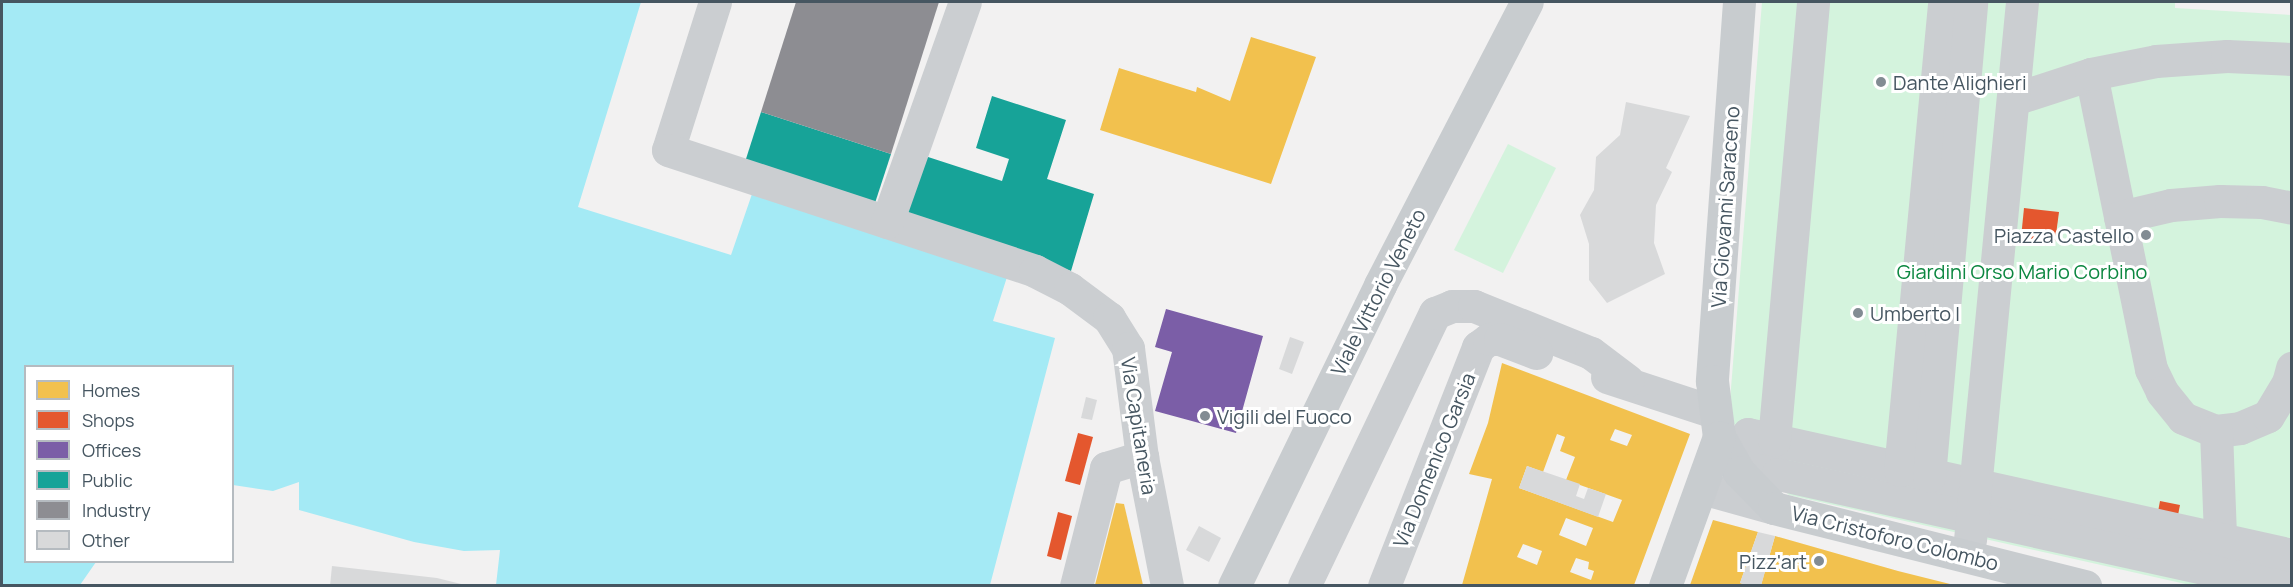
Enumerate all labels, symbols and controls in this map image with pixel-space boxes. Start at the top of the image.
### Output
place label: Dante Alighieri [1893,70,2027,94]
marker: Dante Alighieri [1874,75,1888,89]
street label: Via Giovanni Saraceno [1706,105,1744,309]
street label: Viale Vittorio Veneto [1326,205,1430,379]
place label: Piazza Castello [1994,223,2134,247]
marker: Piazza Castello [2139,228,2153,242]
park label: Giardini Orso Mario Corbino [1897,259,2147,283]
place label: Umberto I [1870,301,1960,325]
marker: Umberto I [1851,306,1865,320]
street label: Via Capitaneria [1116,355,1162,497]
legend [24,365,234,563]
street label: Via Domenico Garsia [1388,369,1480,551]
text: Homes [82,378,140,402]
place label: Vigili del Fuoco [1217,404,1352,428]
text: Shops [82,408,134,432]
marker: Vigili del Fuoco [1198,409,1212,423]
text: Offices [82,438,141,462]
text: Public [82,468,133,492]
text: Industry [82,498,151,522]
street label: Via Cristoforo Colombo [1789,501,2001,575]
text: Other [82,528,130,552]
place label: Pizz'art [1739,549,1807,573]
marker: Pizz'art [1812,554,1826,568]

